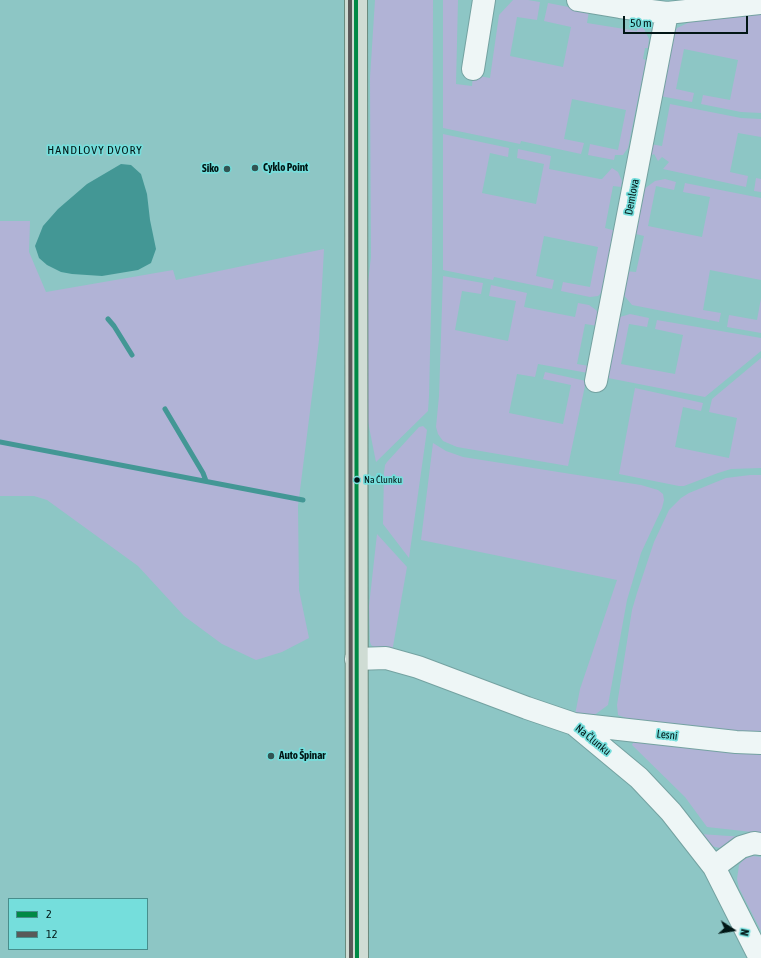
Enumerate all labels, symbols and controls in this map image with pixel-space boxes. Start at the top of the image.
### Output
scale bar [625,8,750,34]
text: 50 m [630,16,652,30]
district label: HANDLOVY DVORY [47,143,143,157]
place label: Cyklo Point [263,161,308,175]
place label: Siko [202,162,219,176]
marker: Cyklo Point [250,163,260,173]
marker: Siko [222,164,232,174]
street label: Demlova [622,178,642,216]
place label: Na Člunku [364,474,402,486]
marker: Na Člunku [352,475,362,485]
street label: Na Člunku [573,722,613,758]
street label: Lesní [656,727,678,743]
place label: Auto Špinar [279,749,325,763]
marker: Auto Špinar [266,751,276,761]
legend [8,898,148,950]
text: 2 [46,907,52,921]
north arrow [713,910,753,950]
text: 12 [46,927,57,941]
text: N [738,928,751,937]

